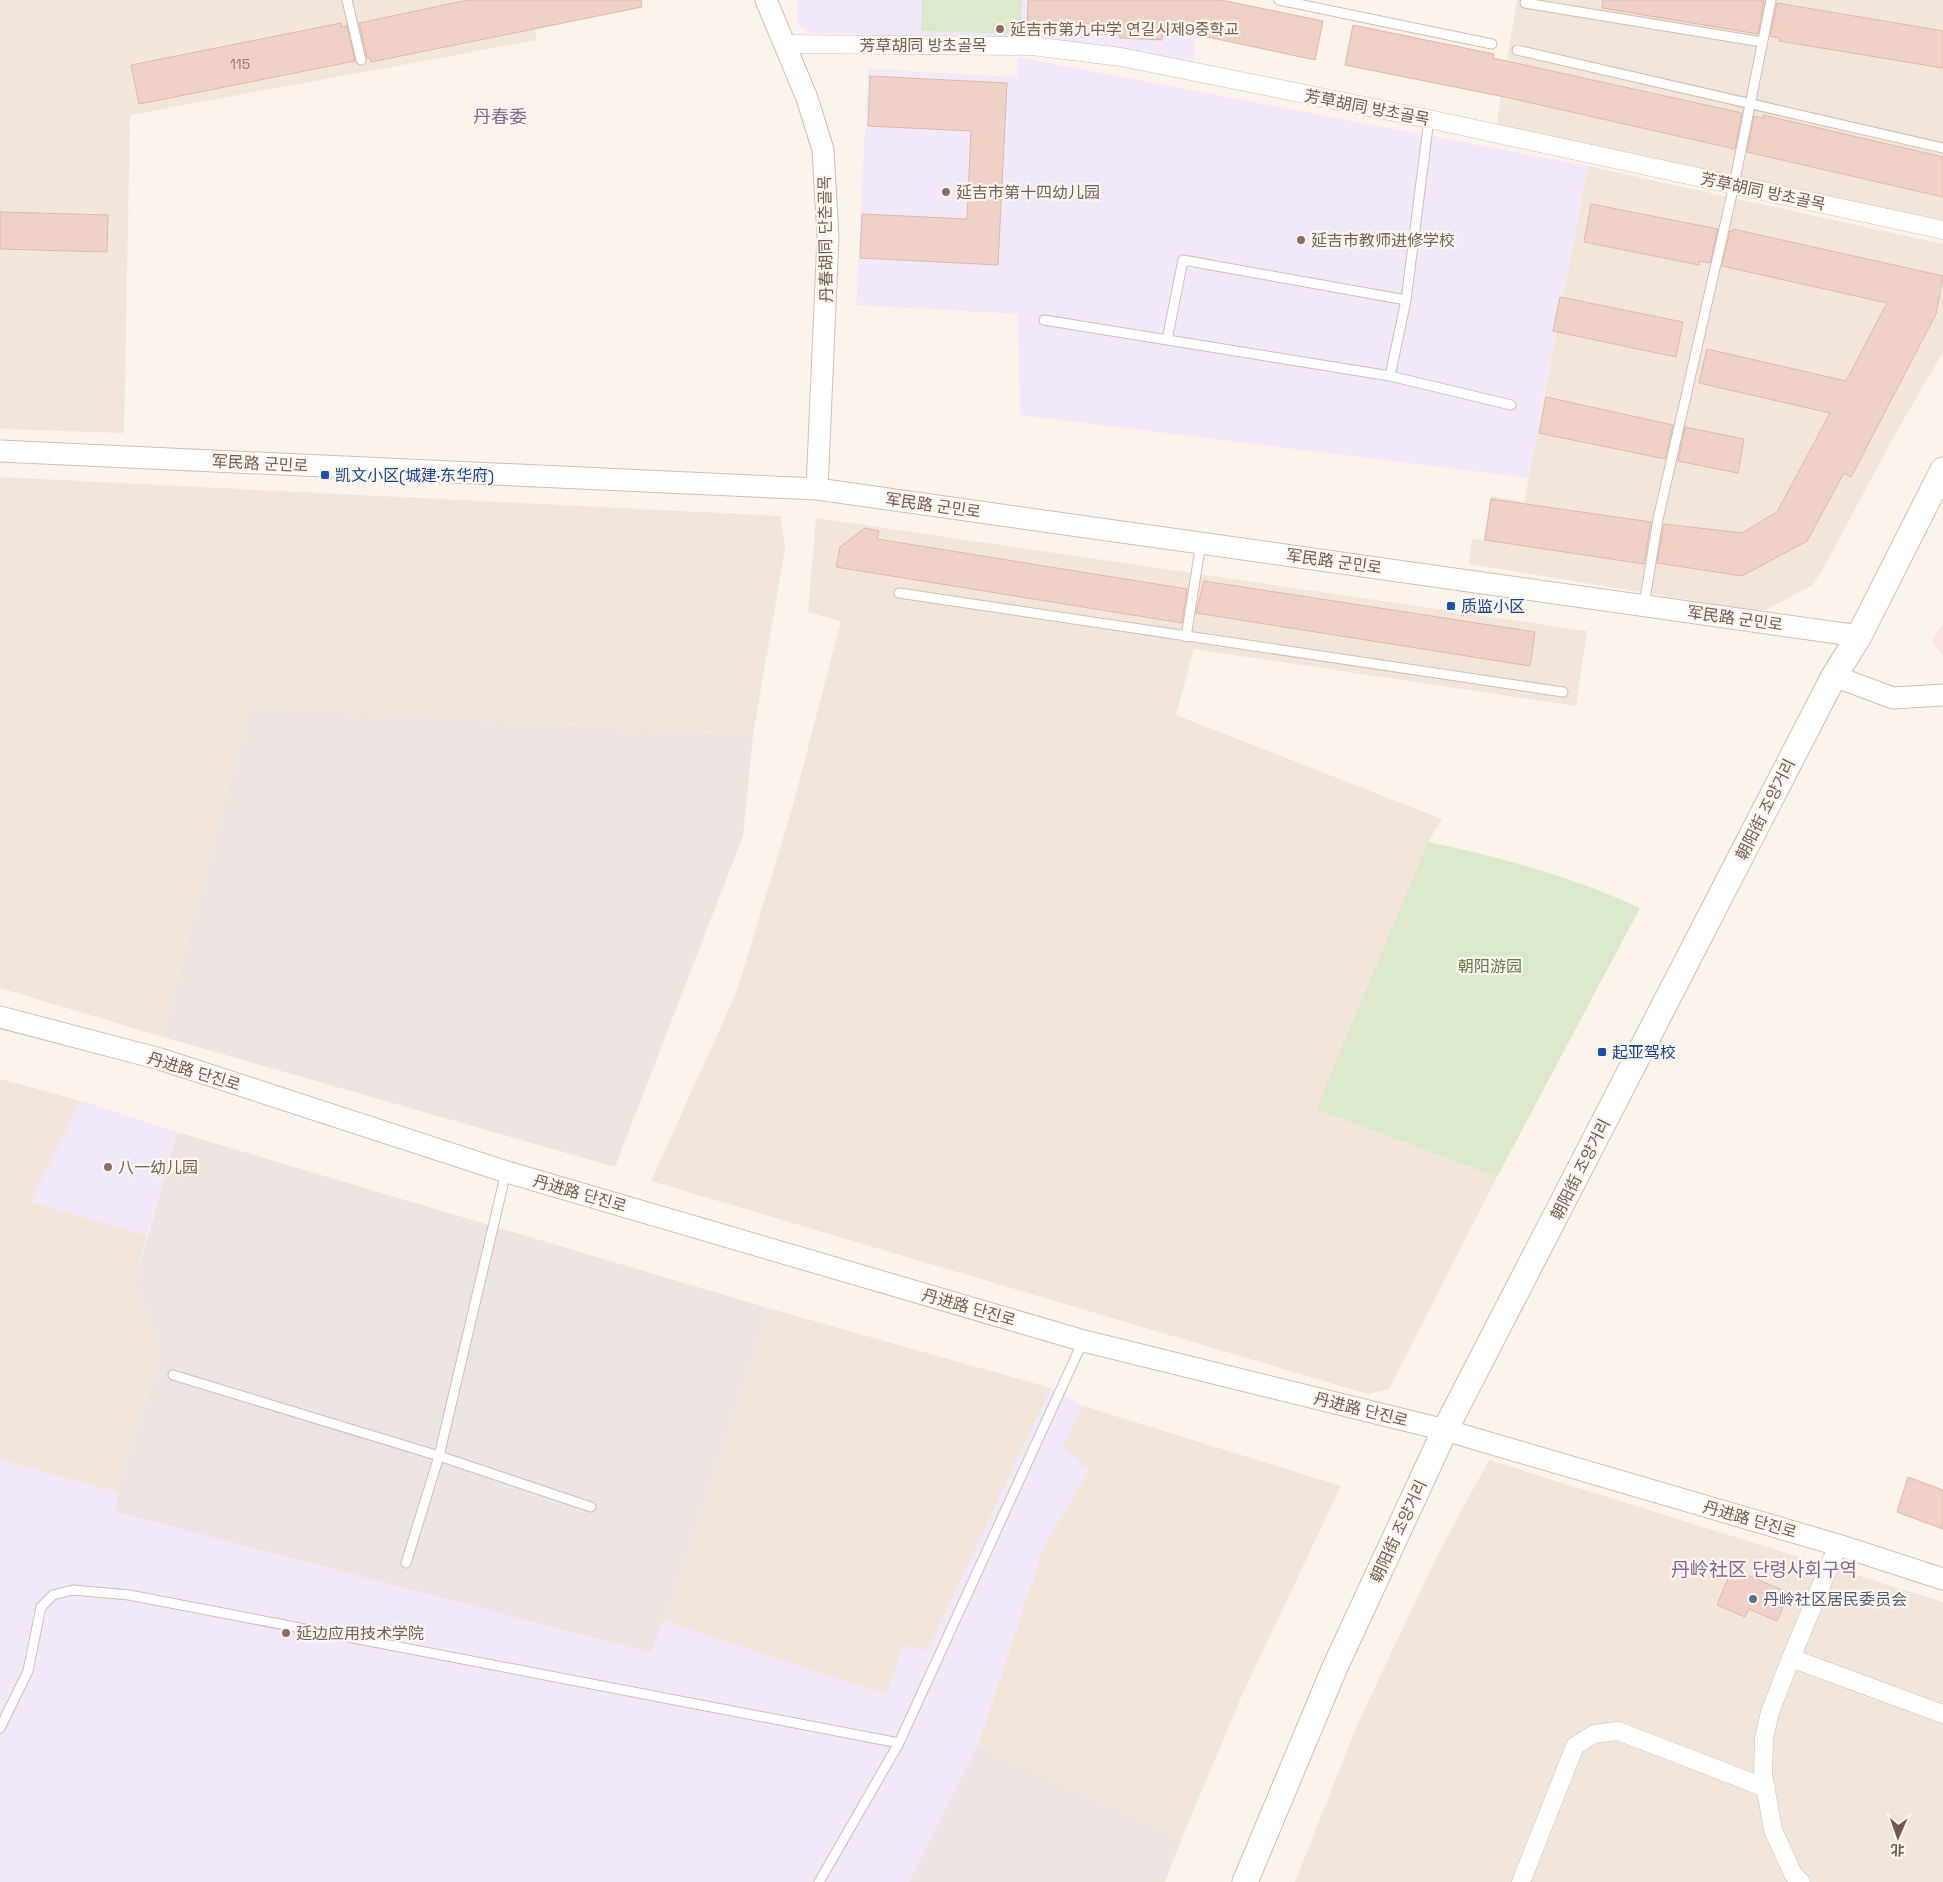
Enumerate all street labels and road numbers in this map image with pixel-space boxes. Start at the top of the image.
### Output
street label: 芳草胡同 방초골목 [860,35,987,56]
street label: 芳草胡同 방초골목 [1303,85,1432,130]
street label: 芳草胡同 방초골목 [1699,168,1827,215]
street label: 丹春胡同 단춘골목 [814,175,837,303]
street label: 军民路 군민로 [211,450,309,477]
street label: 军民路 군민로 [884,488,982,523]
street label: 军民路 군민로 [1285,544,1383,579]
street label: 军民路 군민로 [1686,601,1784,636]
street label: 朝阳街 조양거리 [1731,755,1800,863]
street label: 丹进路 단진로 [145,1047,243,1096]
street label: 朝阳街 조양거리 [1546,1115,1615,1223]
street label: 丹进路 단진로 [531,1170,629,1217]
street label: 丹进路 단진로 [920,1284,1018,1331]
street label: 丹进路 단진로 [1312,1388,1410,1431]
street label: 朝阳街 조양거리 [1365,1476,1431,1586]
street label: 丹进路 단진로 [1701,1496,1799,1543]

